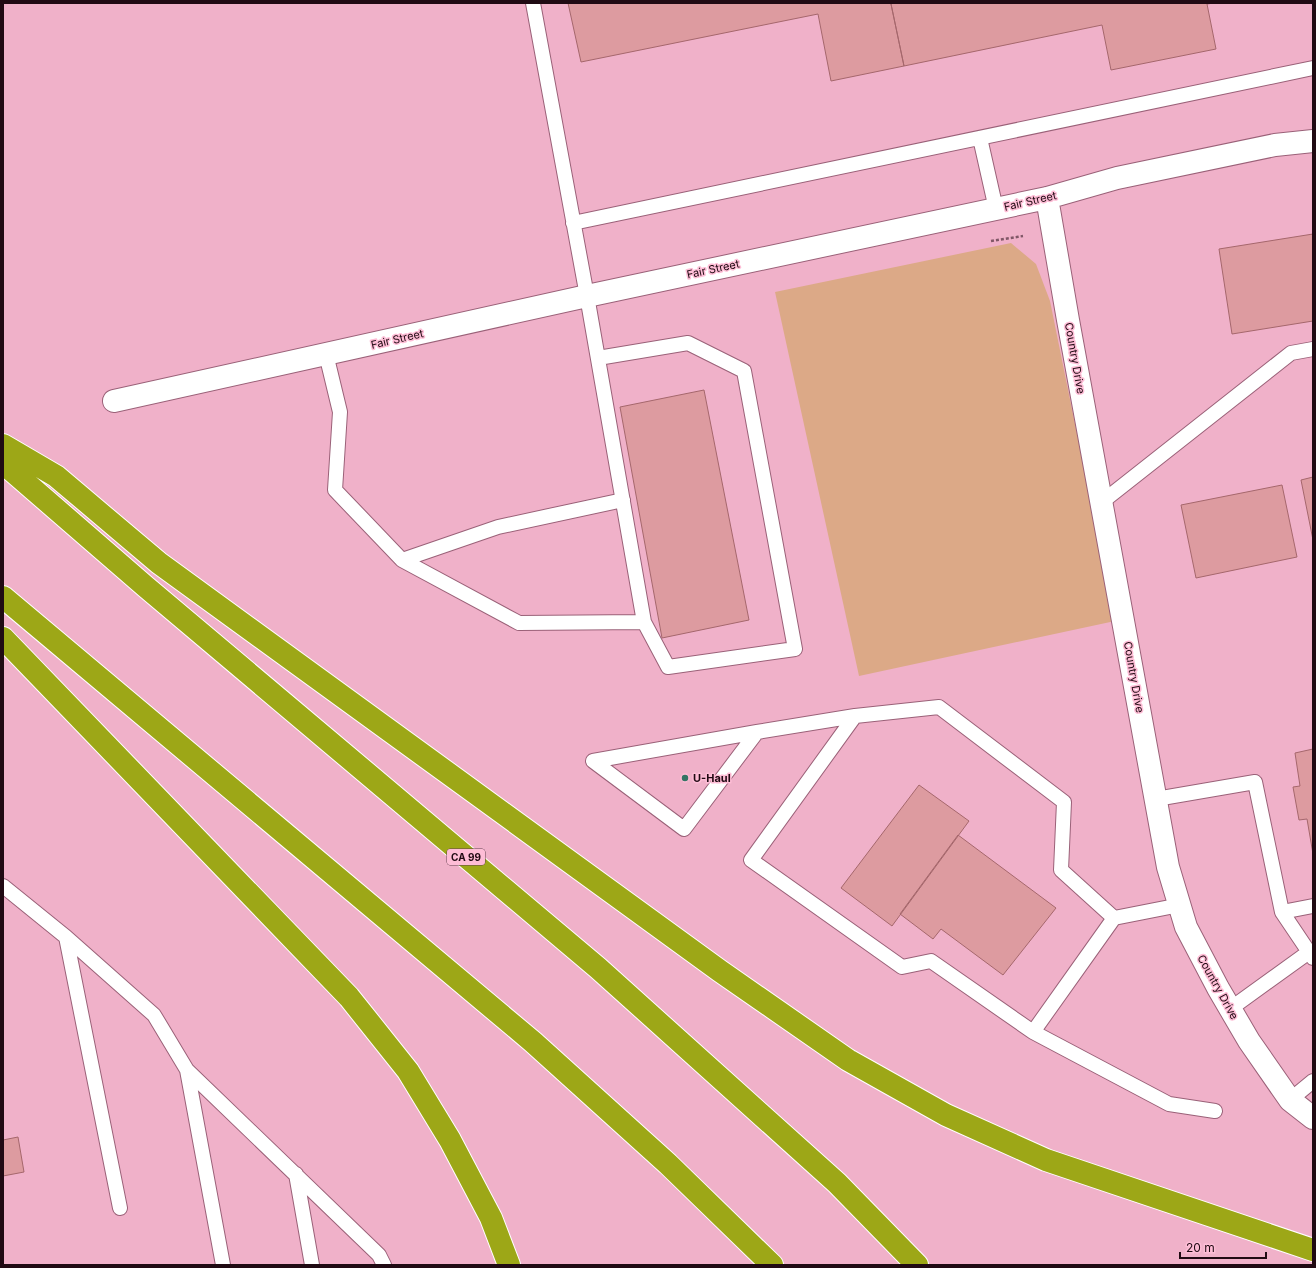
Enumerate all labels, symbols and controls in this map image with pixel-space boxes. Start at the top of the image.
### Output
street label: Fair Street [1002,188,1058,214]
street label: Fair Street [685,257,741,281]
street label: Country Drive [1062,321,1088,395]
street label: Fair Street [369,326,425,352]
street label: Country Drive [1121,640,1147,714]
place label: U-Haul [693,771,731,785]
marker: U-Haul [680,773,690,783]
road number: CA 99 [447,849,485,865]
street label: Country Drive [1194,952,1242,1022]
scale bar [1180,1234,1266,1260]
text: 20 m [1186,1240,1215,1255]

